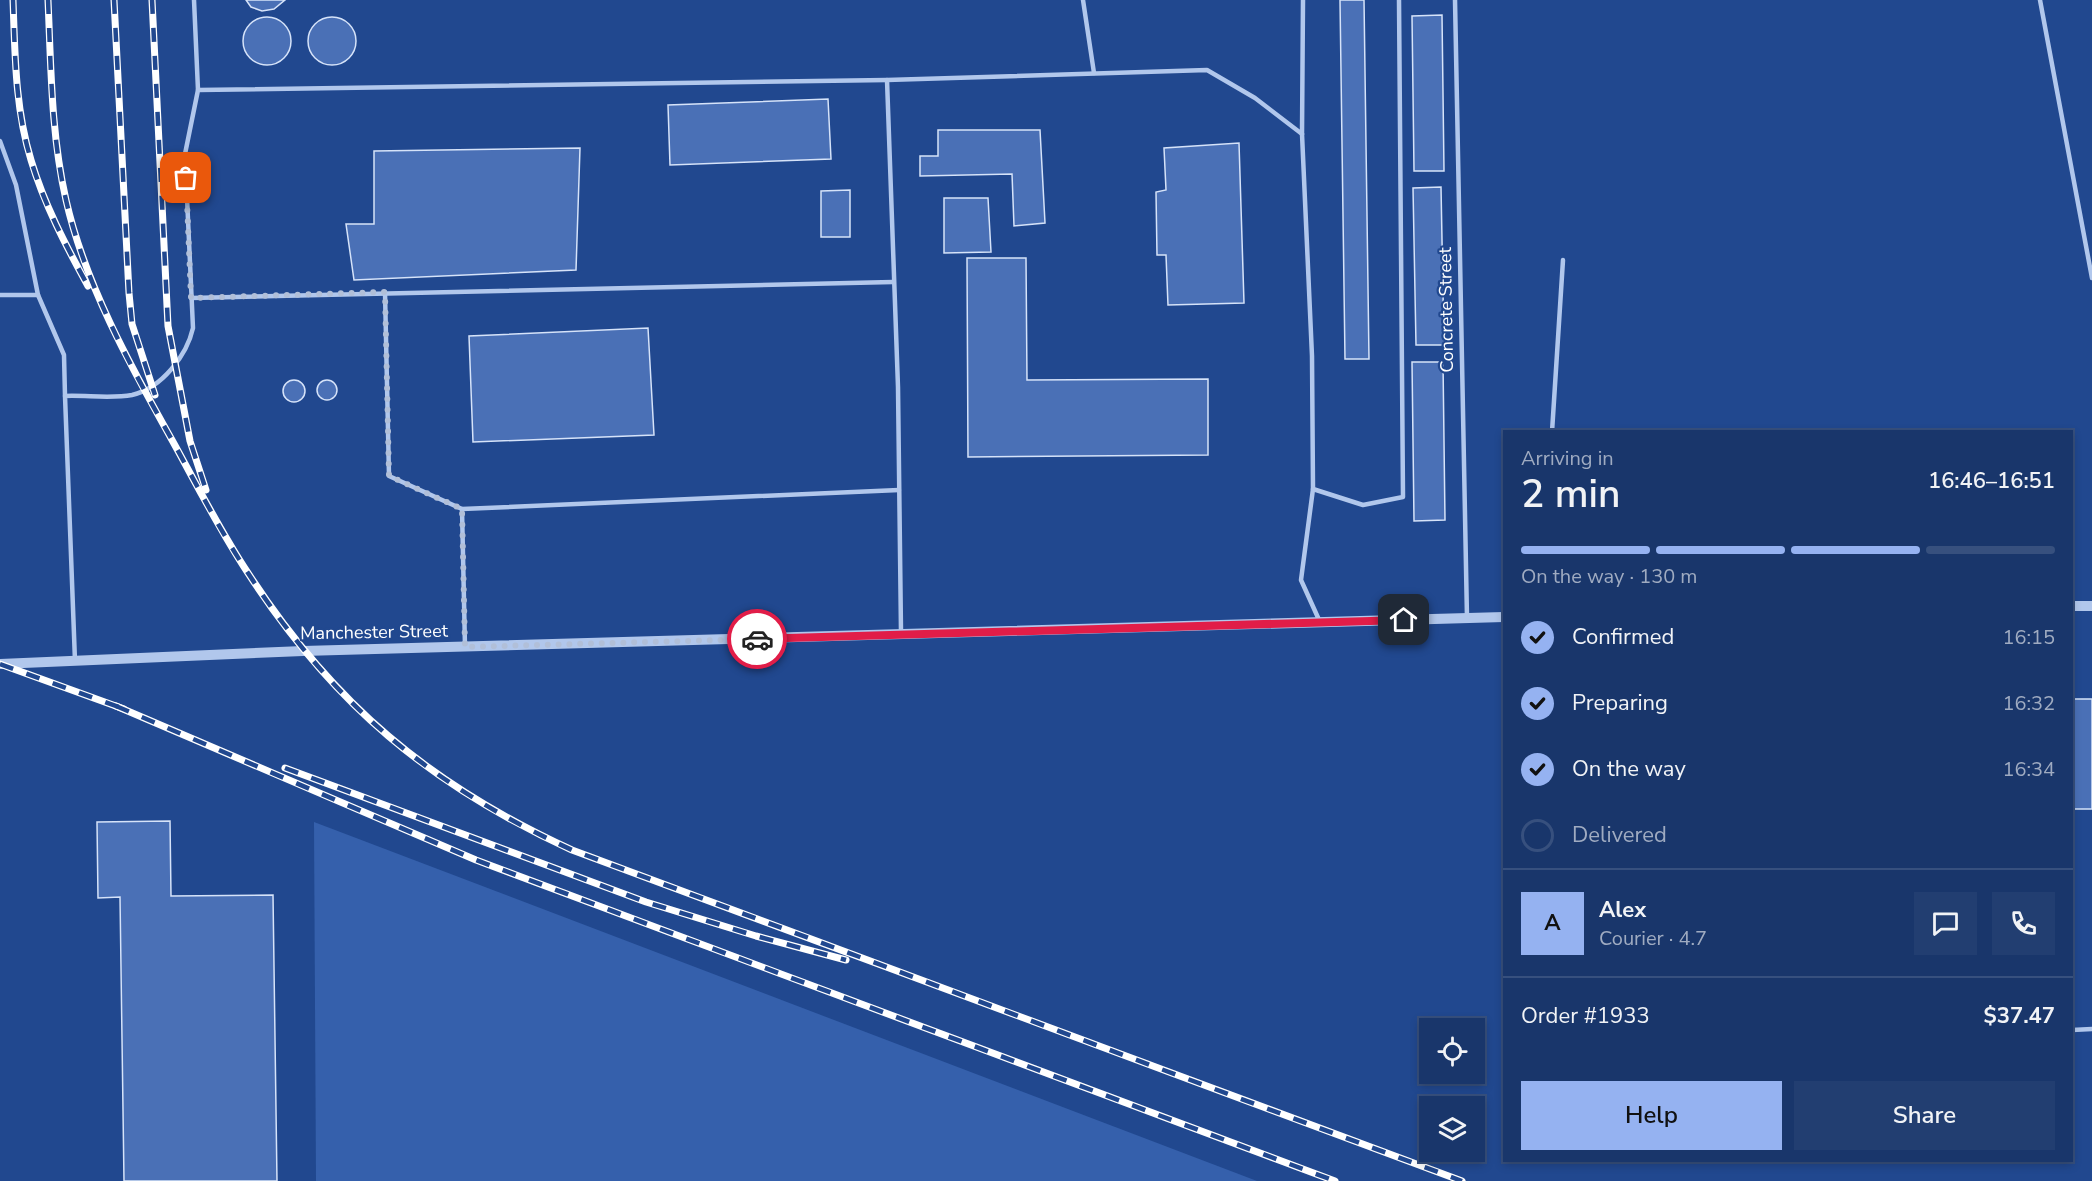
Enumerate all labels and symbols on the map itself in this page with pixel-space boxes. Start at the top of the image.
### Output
pin [160,152,211,203]
street label: Concrete Street [1433,246,1459,373]
pin [1378,594,1429,645]
courier [727,609,787,669]
street label: Manchester Street [300,619,449,645]

